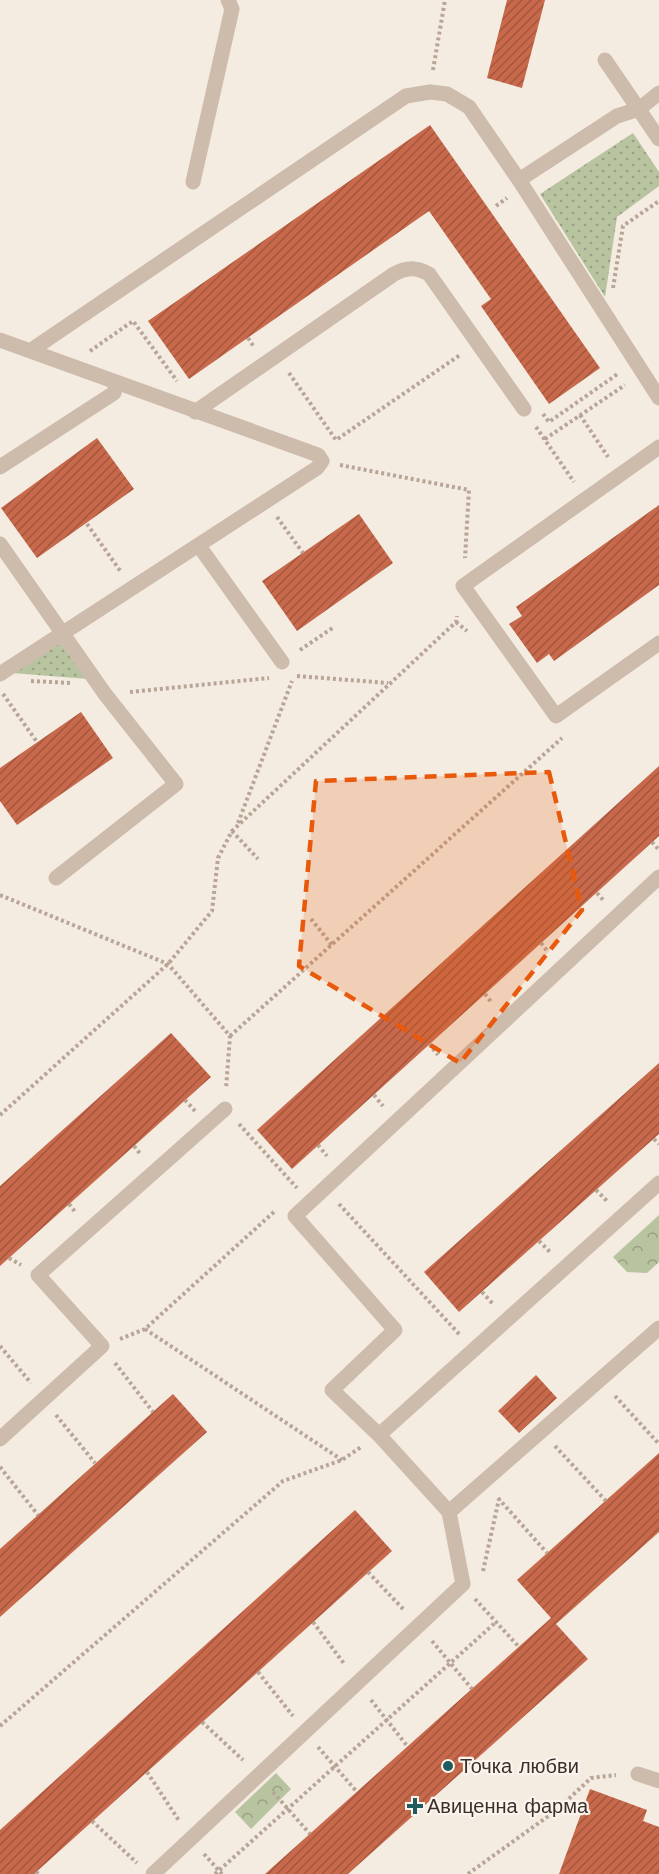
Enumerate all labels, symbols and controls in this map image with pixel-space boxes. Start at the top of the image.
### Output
place label: Точка любви [460,1754,579,1778]
marker: Точка любви [441,1759,455,1773]
place label: Авиценна фарма [427,1794,589,1818]
marker: Авиценна фарма [408,1799,422,1813]

